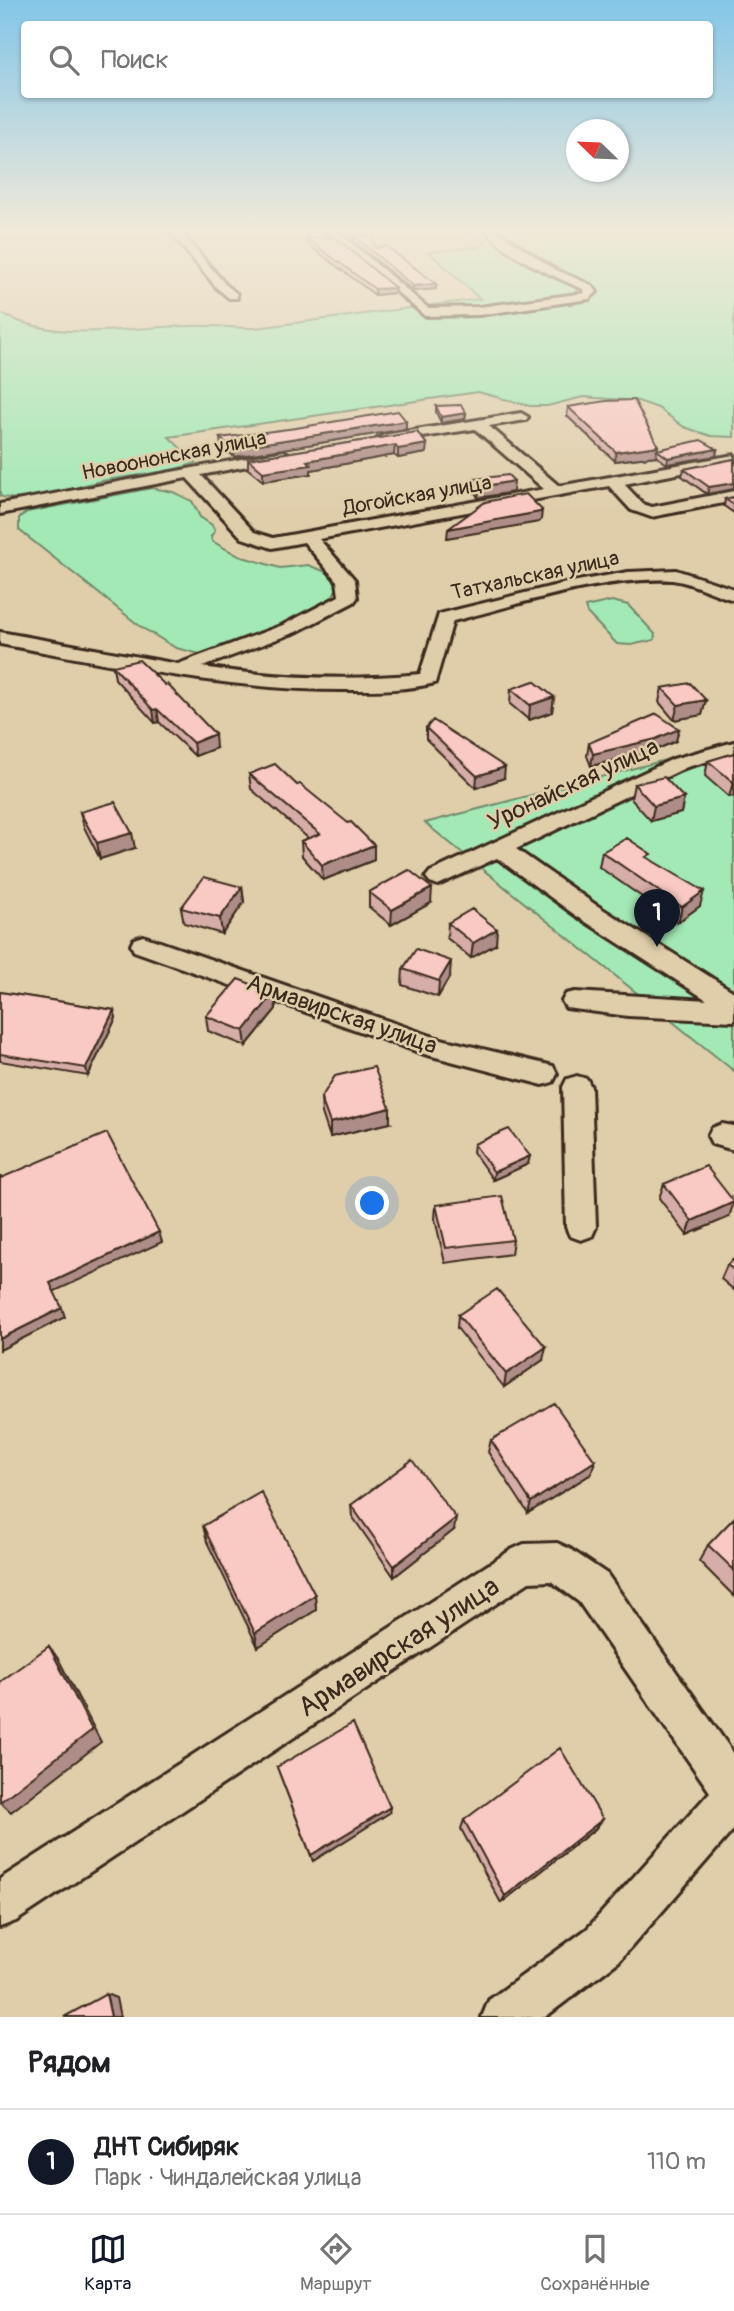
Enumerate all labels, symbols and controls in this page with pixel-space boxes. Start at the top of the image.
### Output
search box [21,21,713,98]
icon: search [45,41,83,79]
text: Поиск [101,44,169,76]
north arrow [566,119,629,182]
street label: Новоононская улица [79,424,269,487]
street label: Догойская улица [340,469,493,522]
street label: Татхальская улица [449,545,621,606]
street label: Уронайская улица [483,732,663,837]
pin: 1 [634,889,680,947]
street label: Армавирская улица [243,968,441,1061]
your location [355,1186,389,1220]
street label: Армавирская улица [292,1569,506,1725]
text: Рядом [28,2044,111,2081]
text: ДНТ Сибиряк [95,2131,239,2163]
text: 1 [47,2147,56,2176]
text: 110 m [647,2147,706,2176]
text: Парк · Чиндалейская улица [95,2163,361,2192]
tab: Карта [84,2230,131,2296]
tab: Маршрут [300,2230,372,2296]
tab: Сохранённые [540,2230,650,2296]

